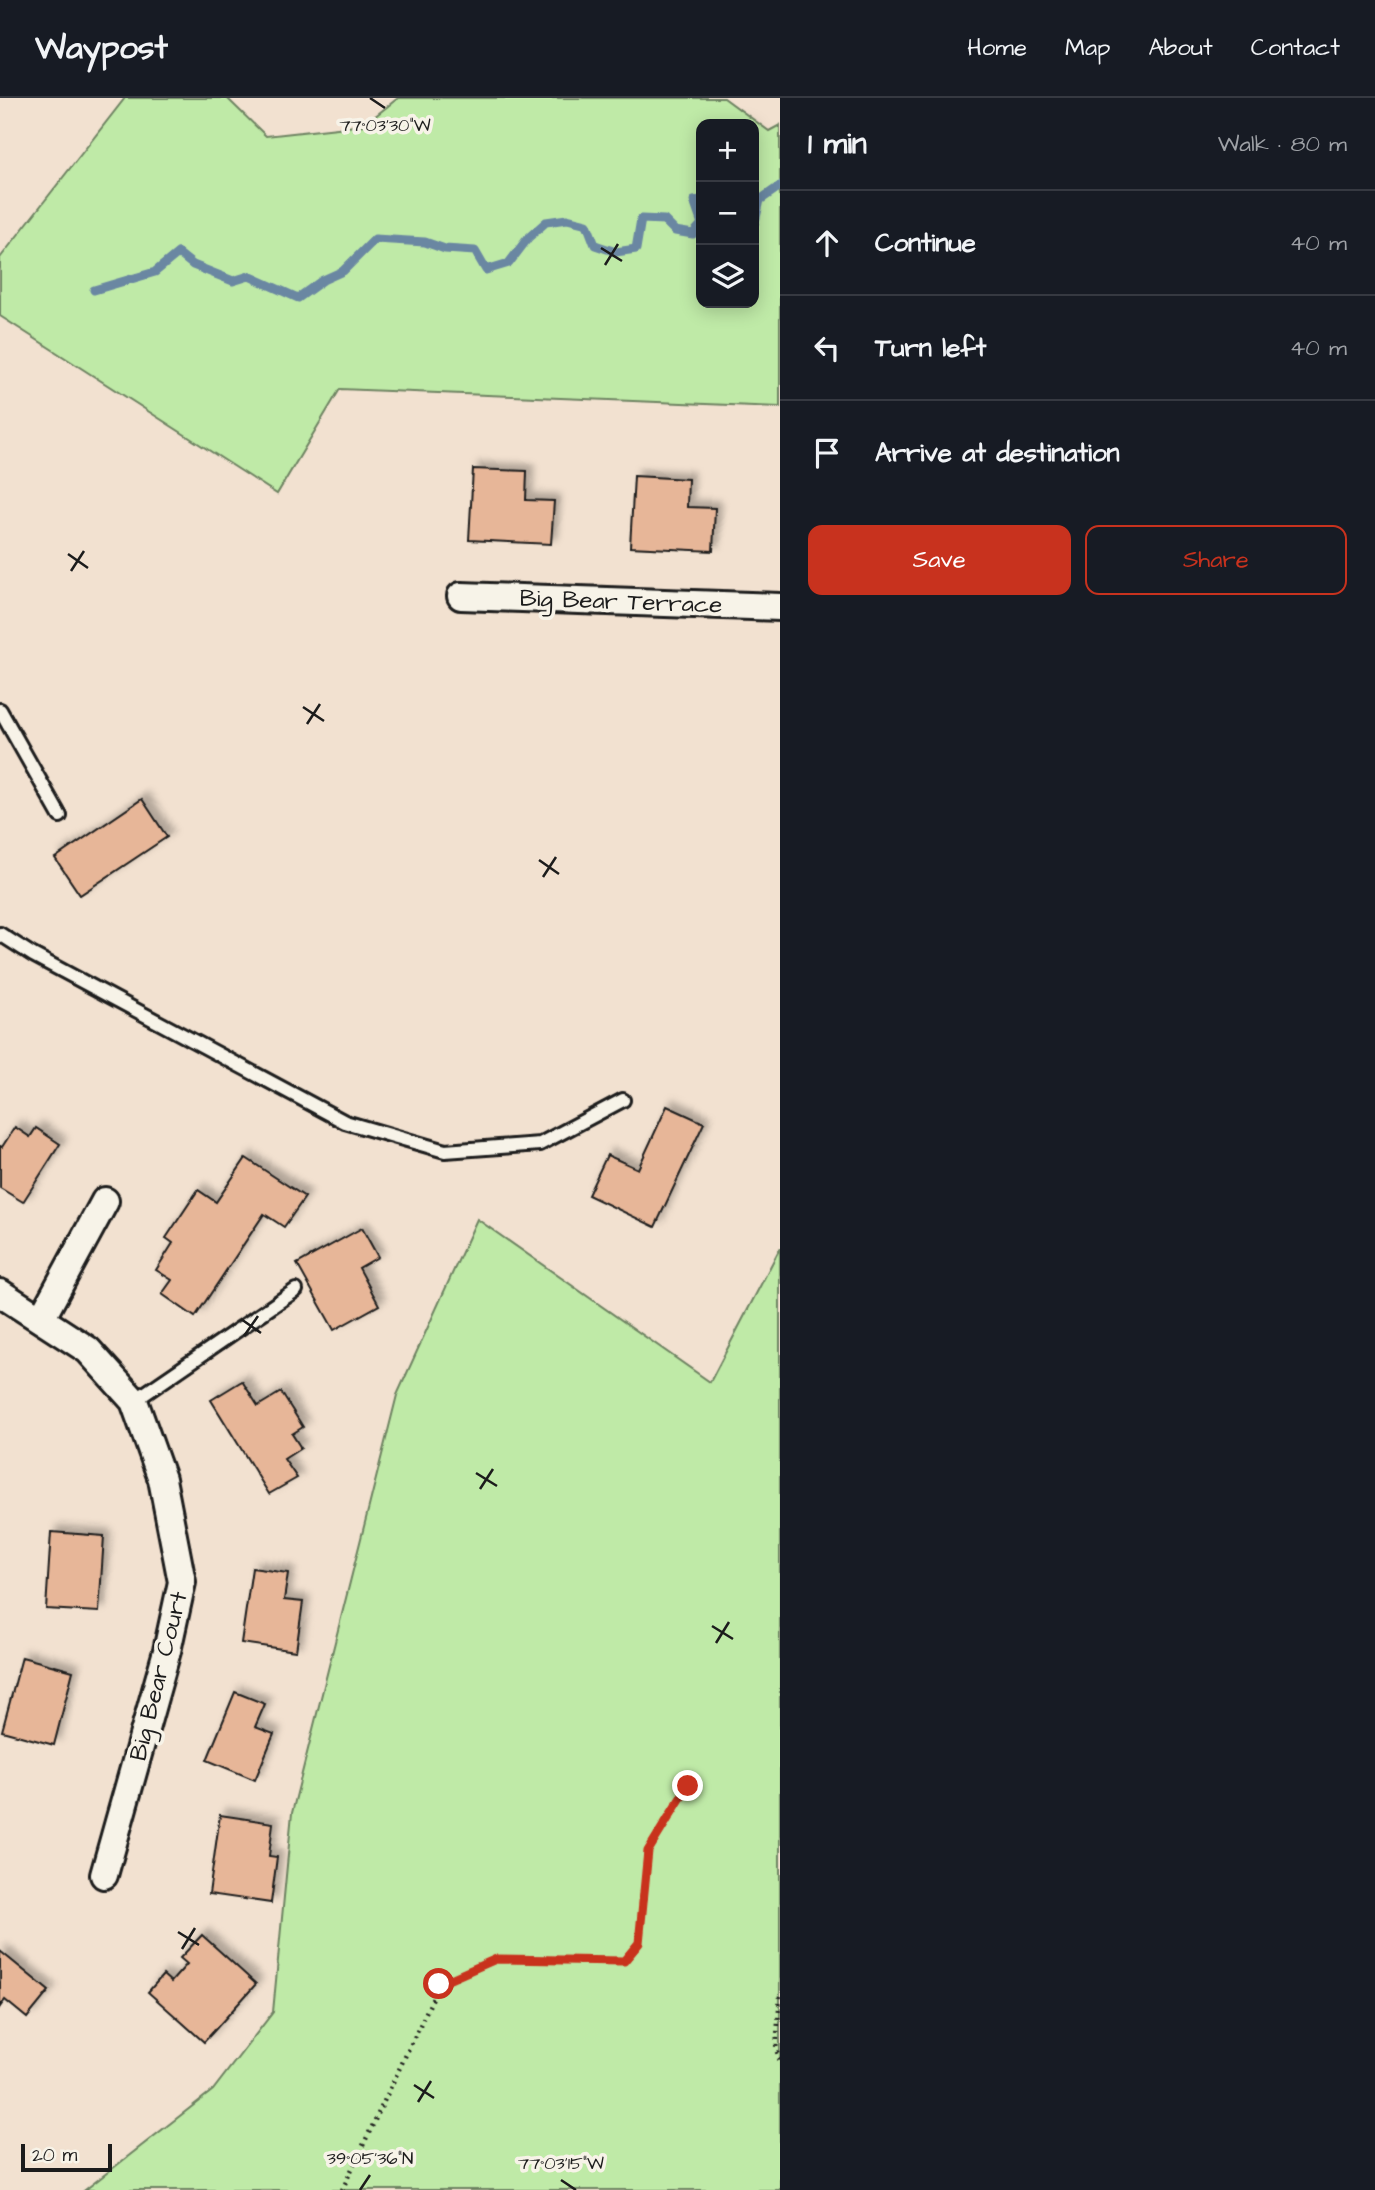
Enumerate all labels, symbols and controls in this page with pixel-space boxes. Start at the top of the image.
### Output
text: Waypost [35,25,168,71]
text: Home [967,31,1027,65]
text: Map [1065,31,1110,65]
text: About [1148,31,1213,65]
text: Contact [1251,31,1340,65]
text: 77°03'30"W [339,113,431,138]
map controls [696,119,759,308]
button: + [696,119,759,182]
text: 1 min [808,123,867,165]
text: Walk · 80 m [1218,128,1347,160]
button: − [696,182,759,245]
icon: ahead [808,224,846,262]
text: Continue [875,225,976,261]
text: 40 m [1290,227,1347,259]
button: layers [696,245,759,308]
icon: left [808,329,846,367]
text: Turn left [875,330,986,366]
text: 40 m [1290,332,1347,364]
icon: arrive [808,434,846,472]
text: Arrive at destination [875,435,1120,471]
button: Save [808,525,1071,595]
button: Share [1085,525,1347,595]
street label: Big Bear Terrace [519,581,723,624]
street label: Big Bear Court [121,1588,197,1765]
route end [672,1770,703,1801]
route start [423,1968,454,1999]
scale bar [21,2141,112,2173]
text: 20 m [32,2142,77,2169]
text: 39°05'36"N [327,2146,413,2171]
text: 77°03'15"W [518,2151,604,2176]

